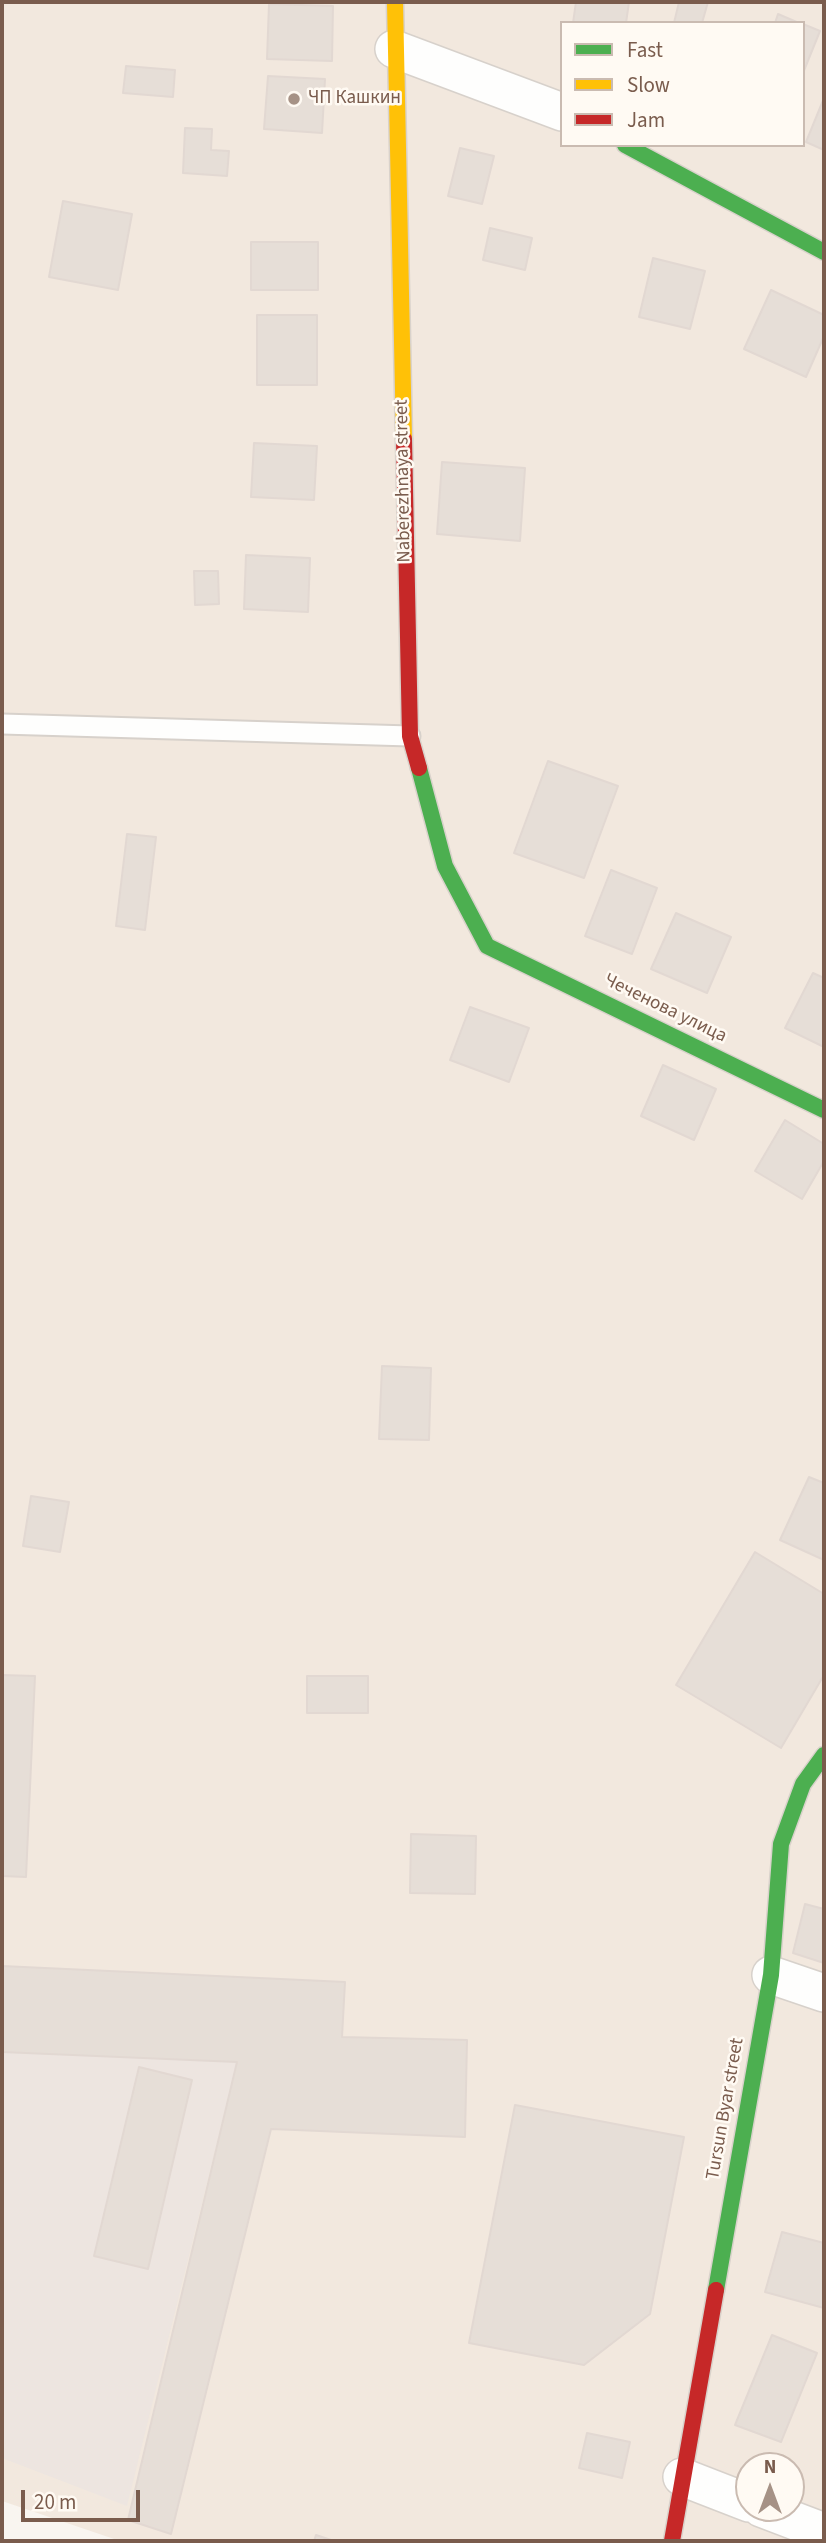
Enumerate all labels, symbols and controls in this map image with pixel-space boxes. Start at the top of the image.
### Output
legend [560,21,805,147]
text: Fast [627,35,663,65]
text: Slow [627,70,670,100]
place label: ЧП Кашкин [308,88,401,110]
marker: ЧП Кашкин [286,91,302,107]
text: Jam [627,105,665,135]
street label: Naberezhnaya street [391,399,417,563]
street label: Чеченова улица [600,969,730,1049]
street label: Tursun Byar street [702,2036,750,2182]
north arrow [735,2452,805,2522]
text: N [764,2454,776,2481]
scale bar [24,2476,144,2520]
text: 20 m [34,2487,76,2517]

